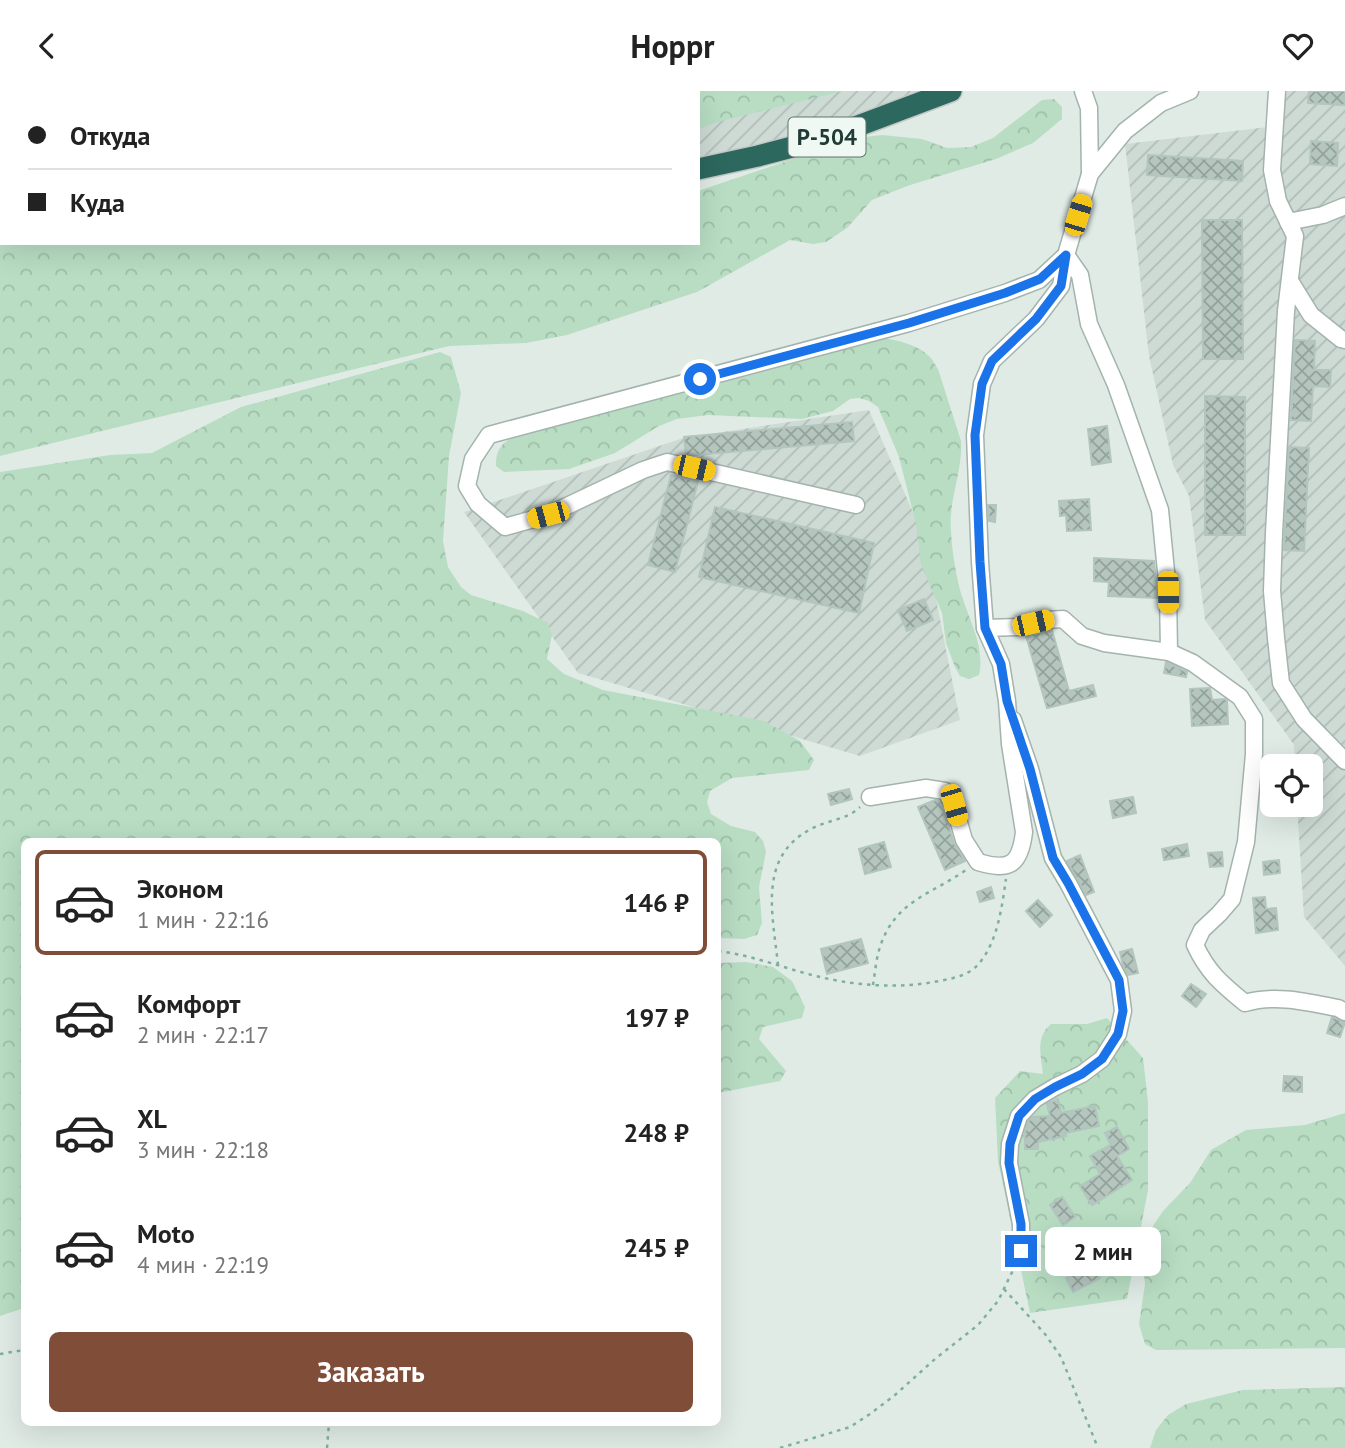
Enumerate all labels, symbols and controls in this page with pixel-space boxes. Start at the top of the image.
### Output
text: Hoppr [631,25,714,67]
icon: back [28,27,66,65]
icon: heart [1279,27,1317,65]
road number: Р-504 [788,117,866,157]
text: Откуда [70,119,150,152]
text: Куда [70,186,125,219]
car [1062,192,1095,238]
route start [684,363,716,395]
car [672,453,717,483]
car [525,499,572,531]
car [1158,571,1179,613]
car [1011,608,1056,638]
map controls [1260,754,1323,817]
button: locate [1260,754,1323,817]
car [939,782,970,828]
icon: car [53,871,116,934]
text: Эконом [137,872,224,905]
text: 146 ₽ [623,886,689,919]
text: 1 мин · 22:16 [137,905,269,934]
icon: car [53,986,116,1049]
text: Комфорт [137,987,240,1020]
text: 197 ₽ [625,1001,689,1034]
text: 2 мин · 22:17 [137,1020,269,1049]
icon: car [53,1101,116,1164]
text: XL [137,1102,167,1135]
text: 248 ₽ [623,1116,689,1149]
text: 3 мин · 22:18 [137,1135,269,1164]
icon: car [53,1216,116,1279]
text: Moto [137,1217,195,1250]
callout: 2 мин [1046,1227,1161,1275]
text: 245 ₽ [623,1231,689,1264]
route end [1005,1235,1037,1267]
text: 2 мин [1073,1237,1133,1266]
text: 4 мин · 22:19 [137,1250,269,1279]
button: Заказать [49,1332,693,1412]

